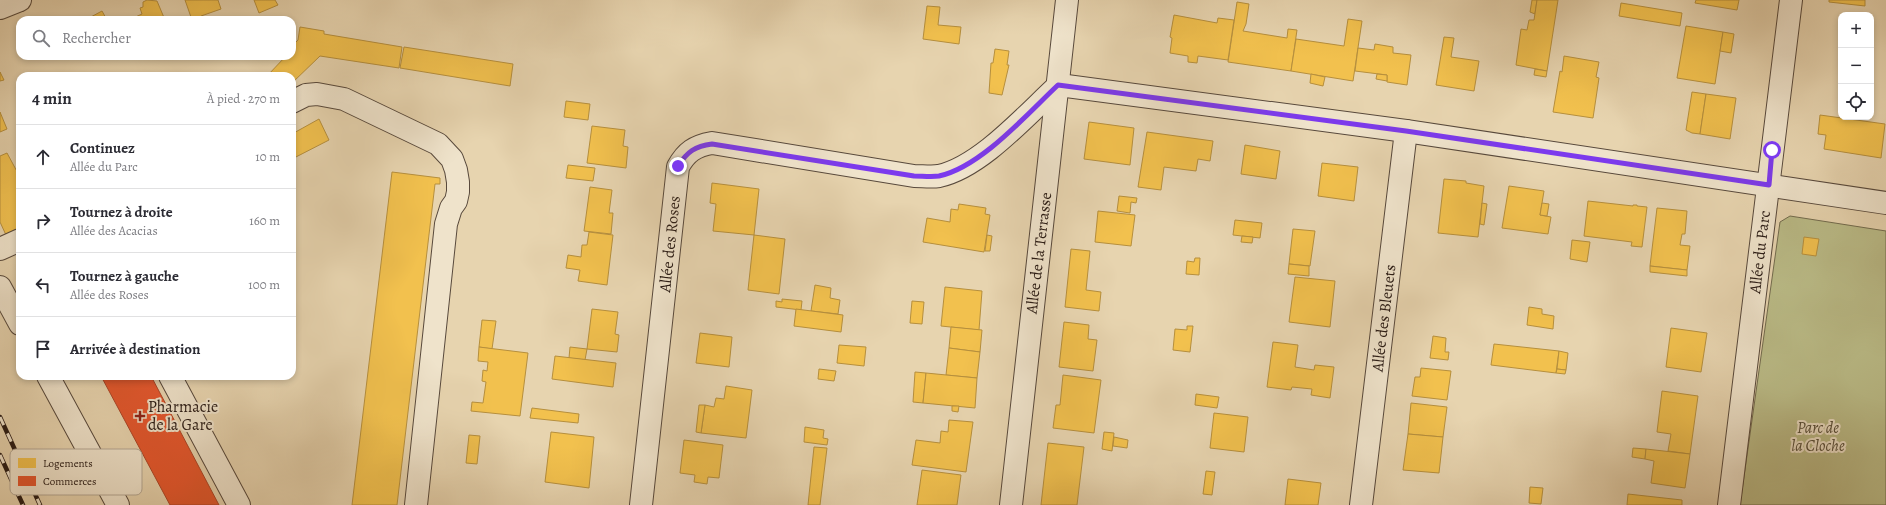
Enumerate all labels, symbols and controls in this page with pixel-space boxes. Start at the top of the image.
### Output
map controls [1838,12,1874,120]
button: + [1838,12,1874,48]
search box [16,16,296,60]
icon: search [30,27,52,49]
text: Rechercher [62,28,131,48]
button: − [1838,48,1874,84]
button: locate [1838,84,1874,120]
text: 4 min [32,87,72,110]
text: À pied · 270 m [207,90,280,107]
text: Continuez [70,138,135,158]
route start [1763,141,1781,159]
icon: ahead [32,146,54,168]
text: 10 m [255,148,280,165]
route end [669,157,687,175]
text: Allée du Parc [70,158,138,175]
street label: Allée de la Terrasse [1021,191,1057,316]
street label: Allée des Roses [654,195,686,294]
text: Tournez à droite [70,202,173,222]
street label: Allée du Parc [1744,209,1776,296]
icon: right [32,210,54,232]
text: 160 m [249,212,280,229]
text: Allée des Acacias [70,222,158,239]
street label: Allée des Bleuets [1366,263,1401,374]
text: Tournez à gauche [70,266,179,286]
icon: left [32,274,54,296]
text: 100 m [248,276,280,293]
text: Allée des Roses [70,286,149,303]
icon: arrive [32,338,54,360]
text: Arrivée à destination [70,339,201,359]
place label: Pharmacie de la Gare [148,396,218,436]
marker: Pharmacie de la Gare [135,411,145,421]
park label: Parc de la Cloche [1791,417,1845,457]
legend [10,449,142,495]
text: Logements [43,456,93,471]
text: Commerces [43,474,96,489]

